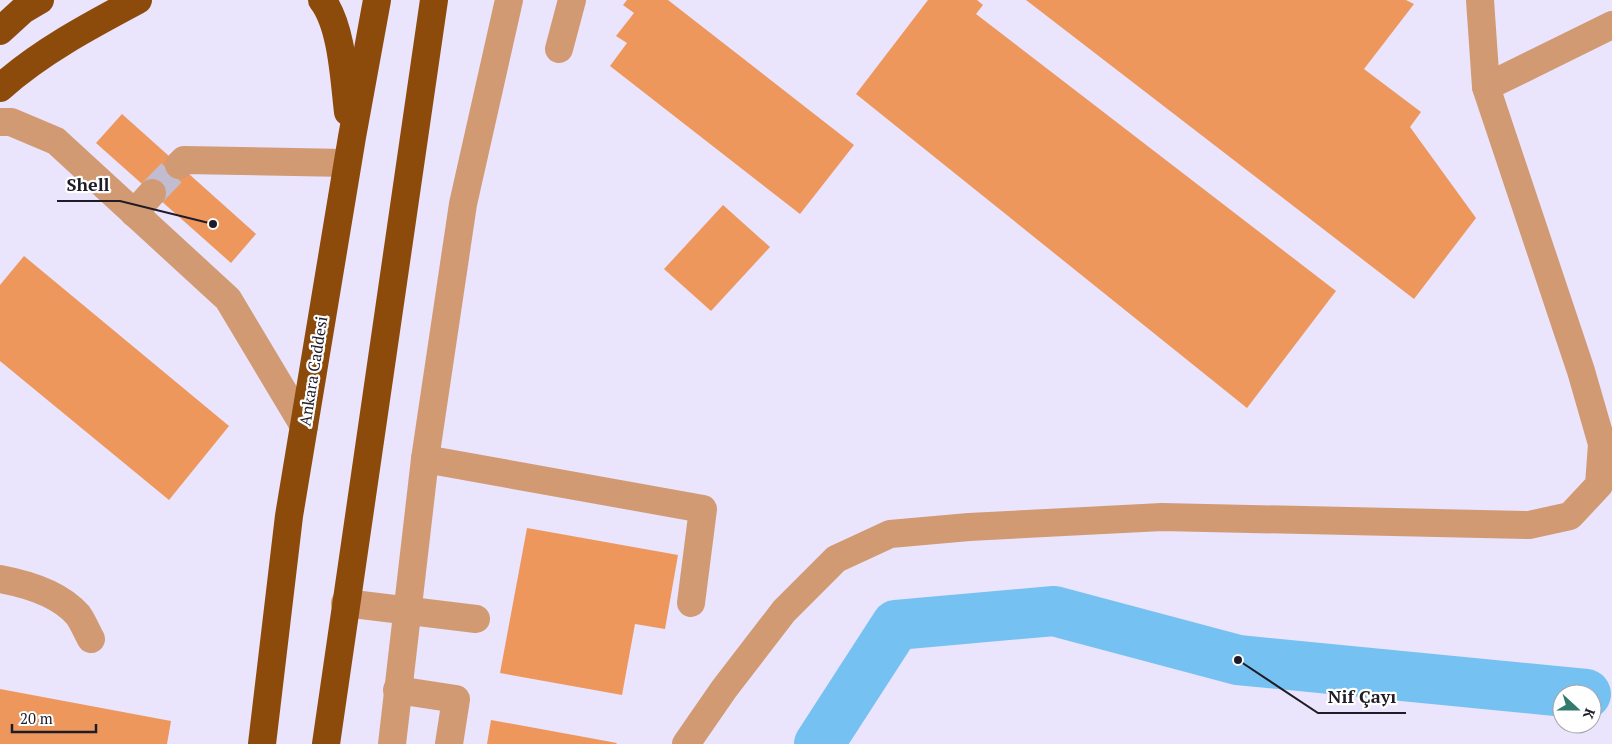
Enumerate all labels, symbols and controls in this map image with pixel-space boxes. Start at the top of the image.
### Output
callout: Shell [57,168,120,201]
text: Shell [66,172,110,196]
street label: Ankara Caddesi [293,314,333,427]
callout: Nif Çayı [1318,680,1406,713]
text: Nif Çayı [1328,684,1396,708]
north arrow [1552,684,1602,734]
scale bar [12,702,96,734]
text: K [1579,706,1600,722]
text: 20 m [20,708,53,728]

